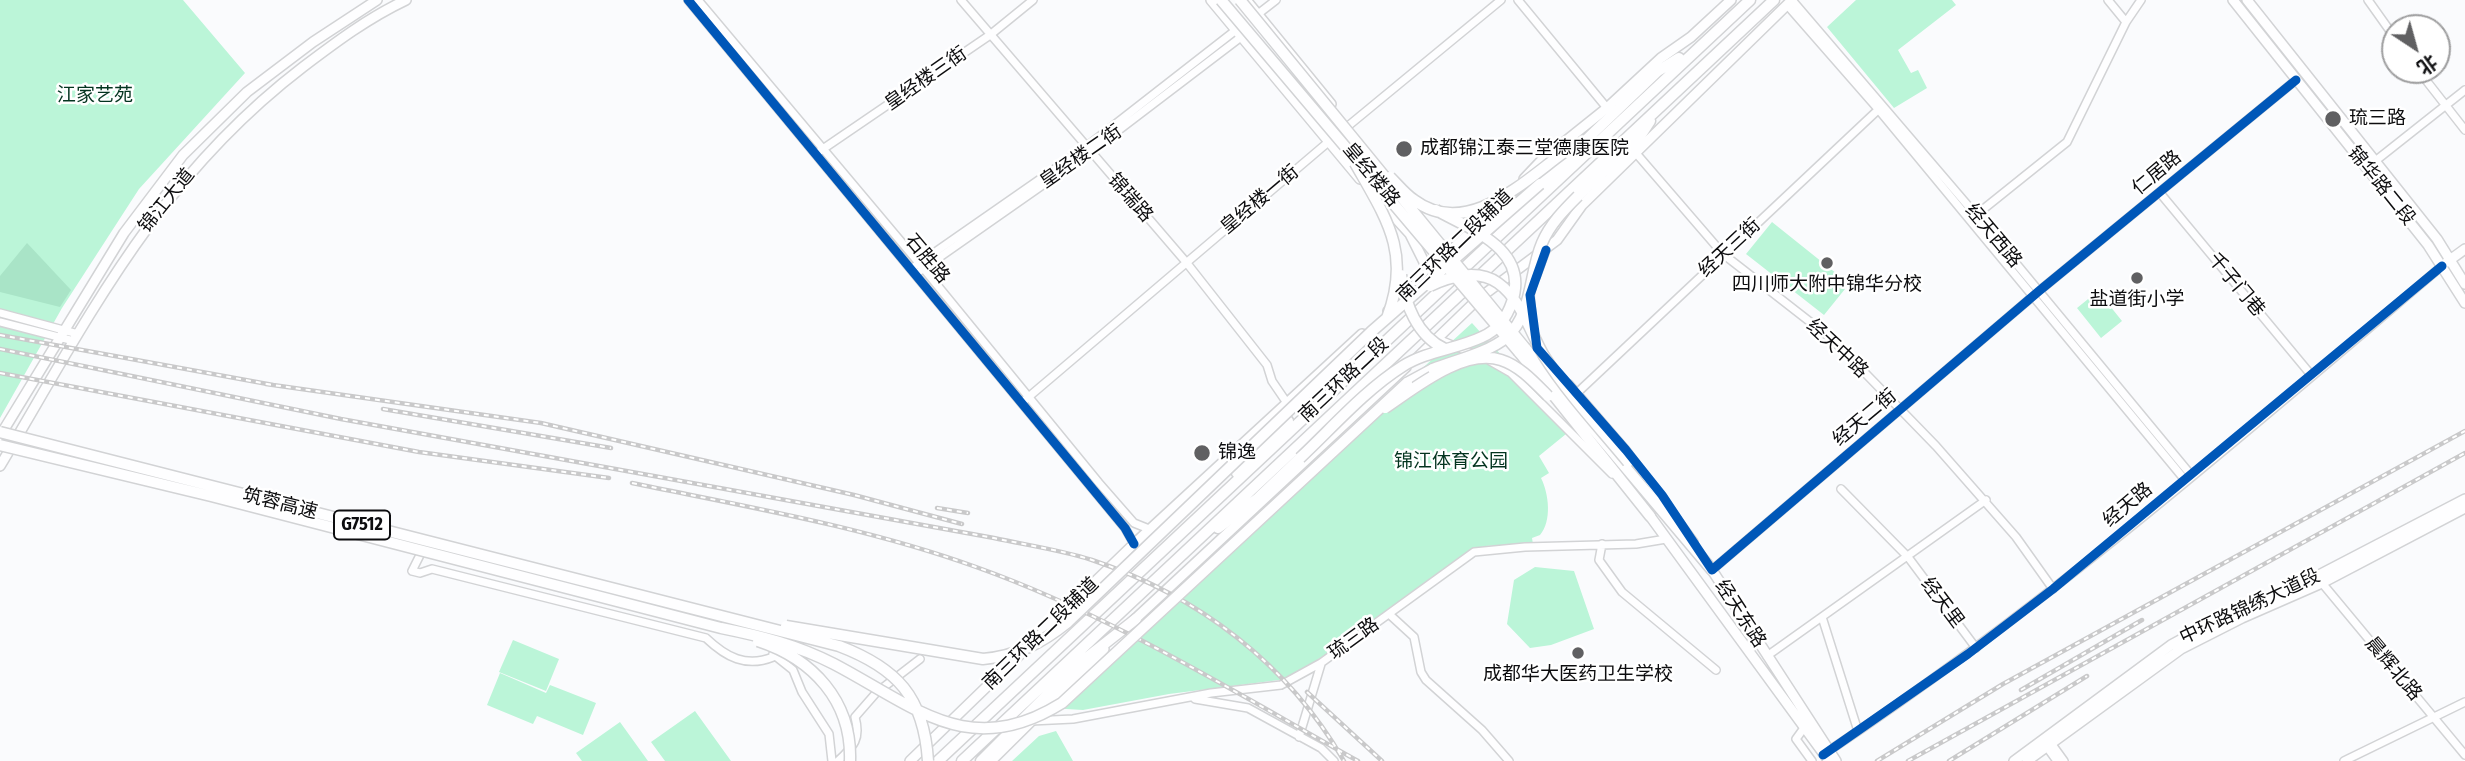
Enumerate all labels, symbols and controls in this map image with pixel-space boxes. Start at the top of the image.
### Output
north arrow [2381,14,2451,84]
street label: 皇经楼三街 [881,42,971,116]
text: 北 [2413,50,2442,80]
park label: 江家艺苑 [57,85,133,107]
place label: 琉三路 [2349,108,2406,130]
marker: 琉三路 [2323,109,2343,129]
street label: 皇经楼二街 [1036,120,1126,194]
place label: 成都锦江泰三堂德康医院 [1420,138,1629,160]
street label: 皇经楼路 [1338,139,1404,211]
marker: 成都锦江泰三堂德康医院 [1394,139,1414,159]
street label: 锦华路二段 [2342,142,2420,230]
street label: 仁居路 [2128,146,2186,200]
street label: 皇经楼一街 [1216,161,1304,239]
street label: 锦江大道 [134,164,200,238]
street label: 锦瑞路 [1103,169,1157,227]
street label: 南三环路二段辅道 [1392,185,1518,307]
street label: 经天西路 [1960,200,2026,272]
street label: 经天三街 [1694,214,1766,282]
street label: 石胜路 [900,230,954,288]
street label: 千子门巷 [2203,249,2269,321]
marker: 四川师大附中锦华分校 [1819,255,1835,271]
marker: 盐道街小学 [2129,270,2145,286]
place label: 四川师大附中锦华分校 [1732,274,1922,296]
place label: 盐道街小学 [2090,289,2184,311]
street label: 经天中路 [1801,315,1873,383]
street label: 南三环路二段 [1295,333,1393,427]
street label: 经天二街 [1829,385,1901,451]
place label: 锦逸 [1218,442,1256,464]
marker: 锦逸 [1192,443,1212,463]
park label: 锦江体育公园 [1394,451,1508,473]
street label: 经天路 [2099,478,2157,532]
street label: 筑蓉高速 [240,484,320,524]
road number: G7512 [334,510,390,540]
street label: 中环路锦绣大道段 [2176,565,2324,649]
street label: 南三环路二段辅道 [978,573,1104,695]
street label: 经天里 [1916,573,1968,633]
street label: 经天东路 [1710,576,1770,652]
street label: 琉三路 [1324,613,1384,665]
street label: 晨辉北路 [2360,633,2426,705]
marker: 成都华大医药卫生学校 [1570,645,1586,661]
place label: 成都华大医药卫生学校 [1483,664,1673,686]

